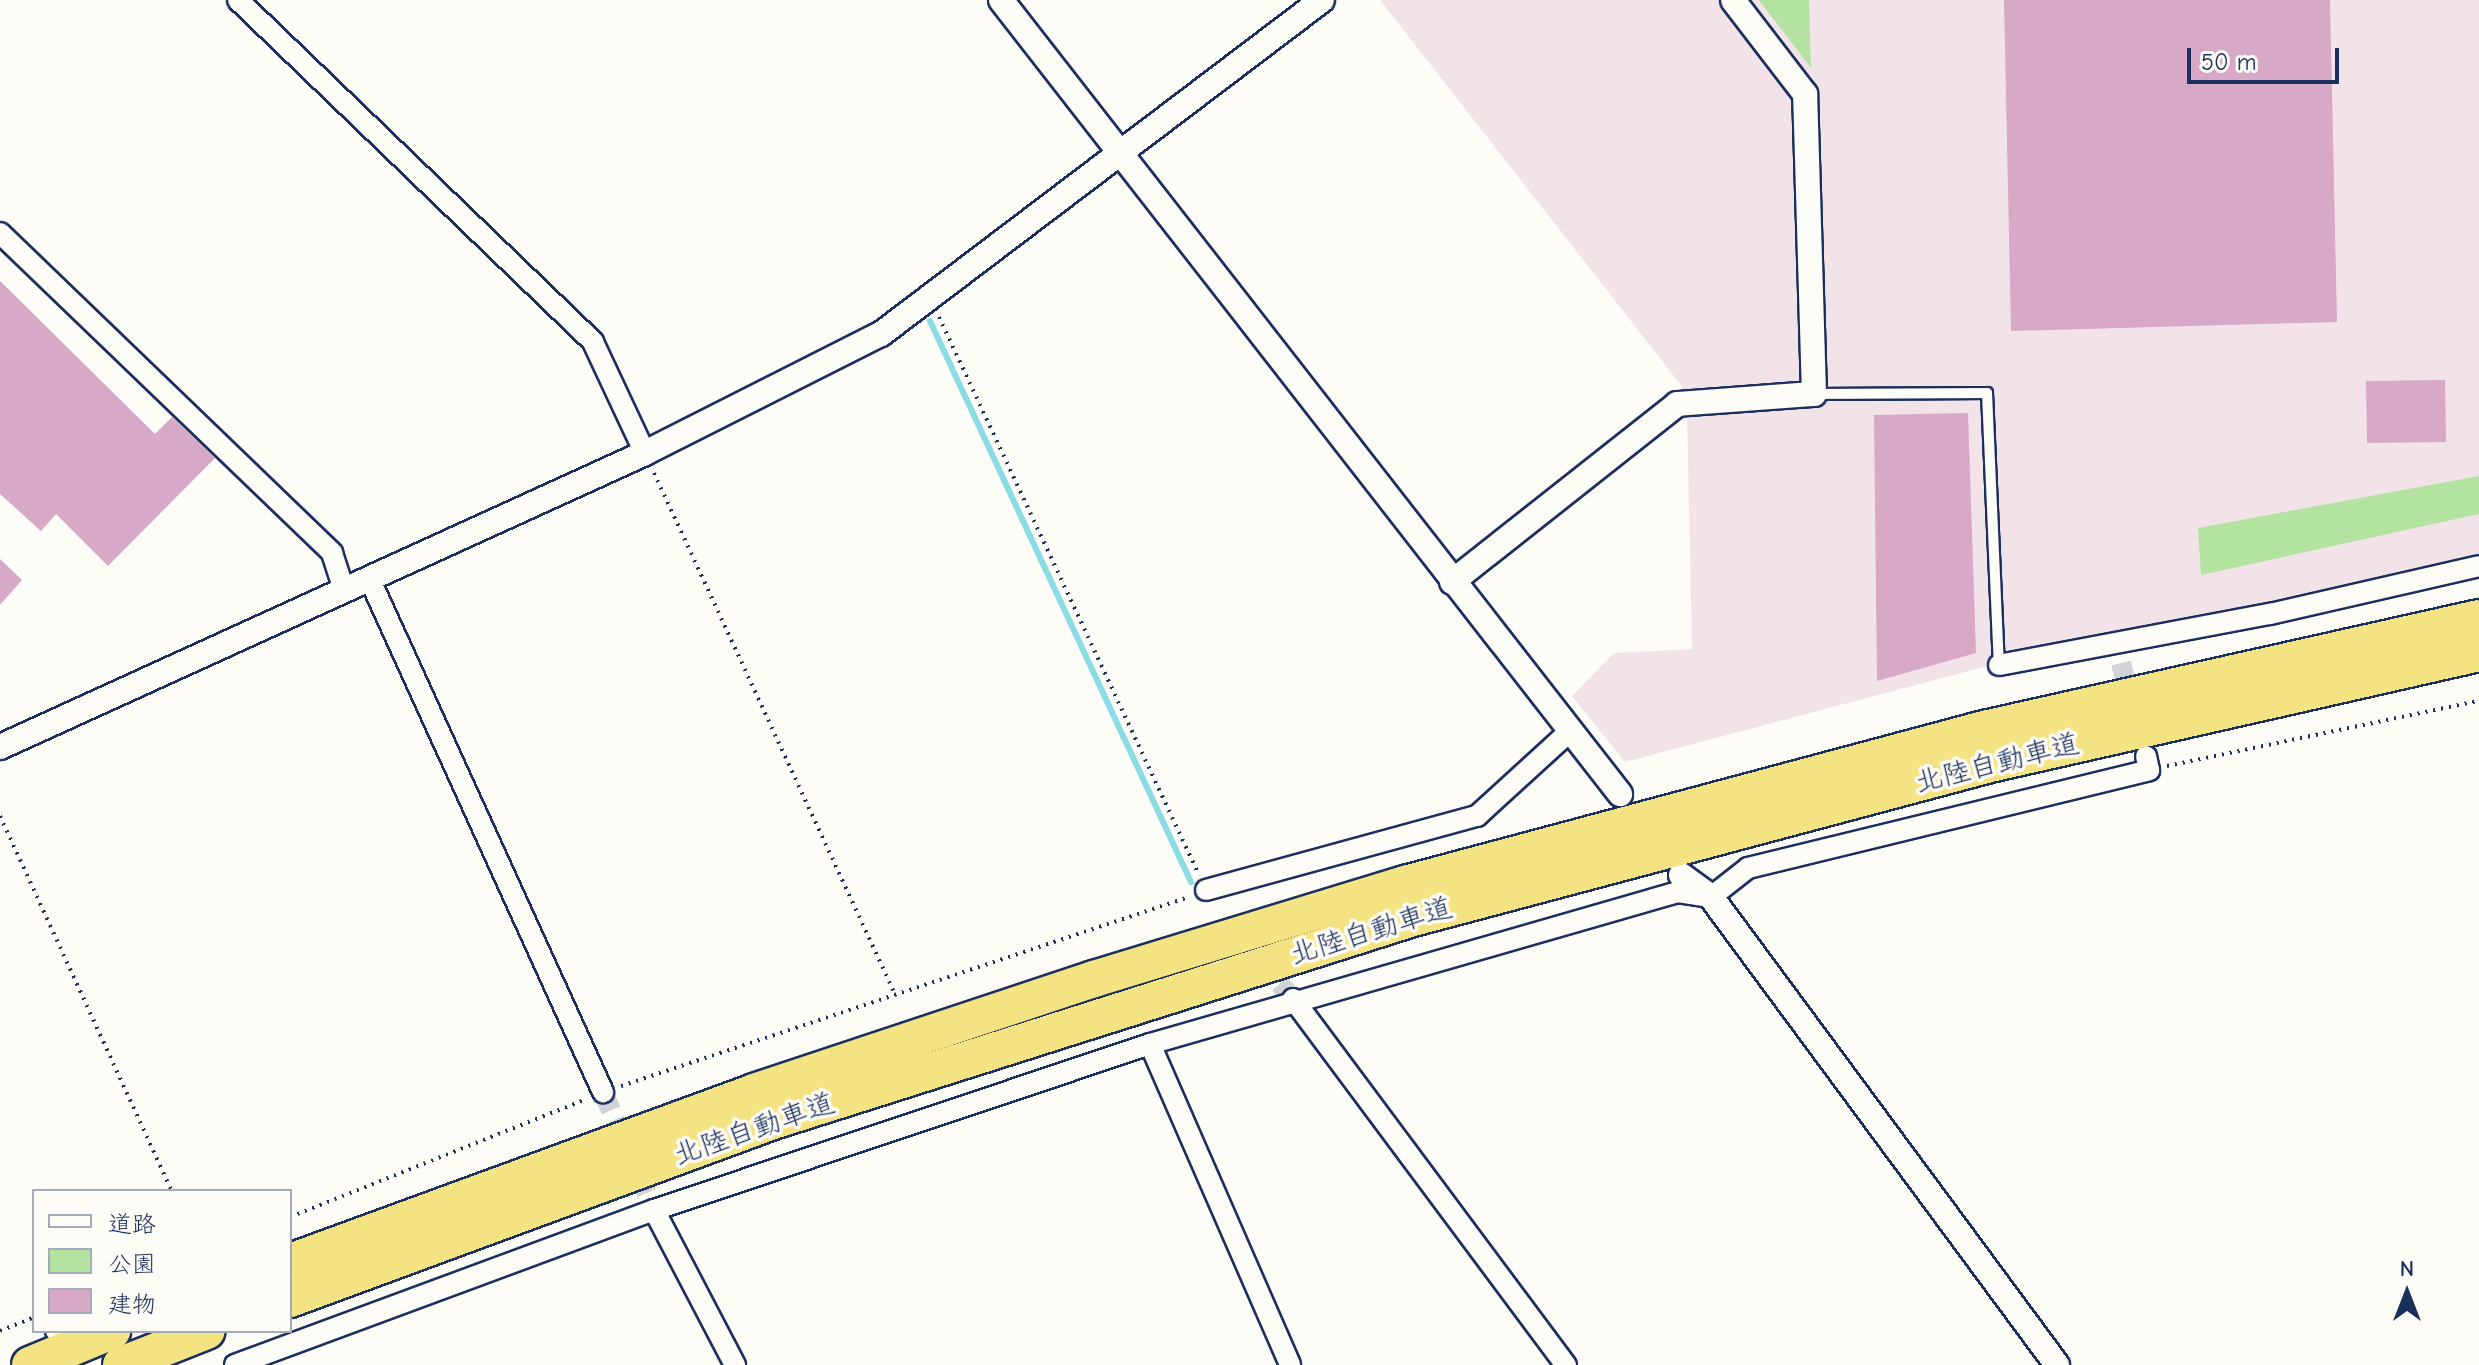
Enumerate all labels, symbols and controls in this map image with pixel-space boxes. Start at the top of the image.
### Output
scale bar [2191,32,2343,82]
text: 50 m [2201,48,2257,76]
street label: 北陸自動車道 [1911,726,2083,800]
street label: 北陸自動車道 [1286,890,1456,972]
street label: 北陸自動車道 [669,1086,839,1172]
legend [32,1189,292,1333]
text: 道路 [108,1210,156,1238]
text: 公園 [108,1250,156,1278]
north arrow [2367,1253,2447,1333]
text: N [2400,1256,2414,1282]
text: 建物 [108,1290,156,1318]

